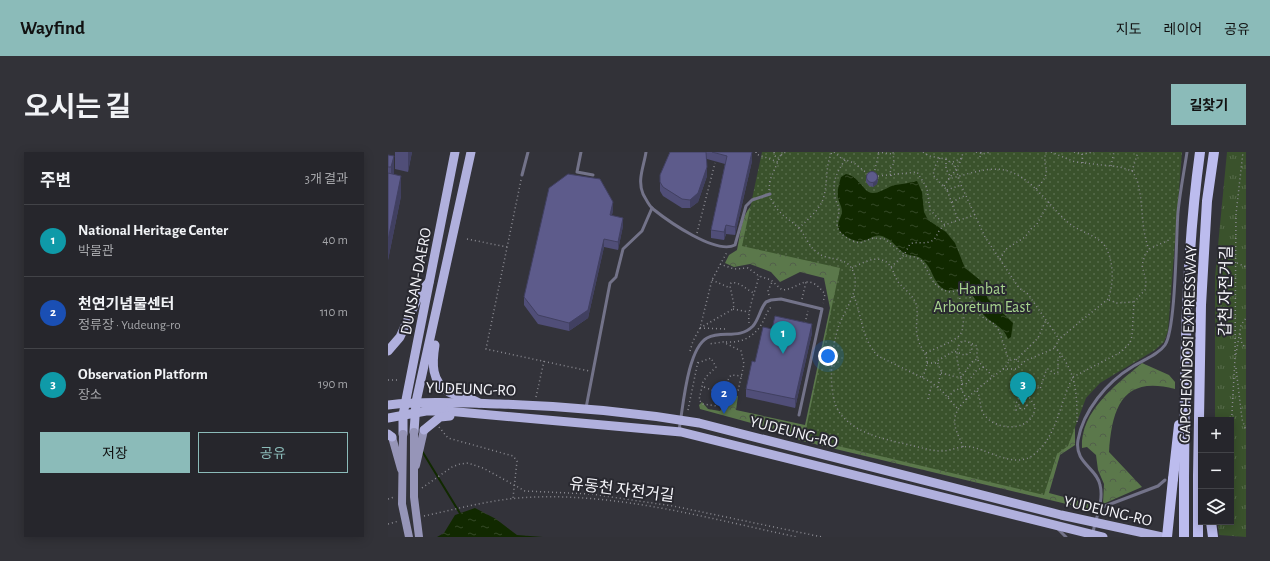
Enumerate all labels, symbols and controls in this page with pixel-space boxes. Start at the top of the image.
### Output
text: Wayfind [20,19,85,38]
text: 지도 [1116,23,1142,37]
text: 레이어 [1164,23,1202,37]
text: 공유 [1224,23,1250,37]
button: 길찾기 [1171,84,1246,125]
text: 오시는 길 [24,94,131,122]
text: 주변 [40,172,71,189]
text: 3개 결과 [305,173,348,186]
text: National Heritage Center [78,223,228,238]
street label: DUNSAN-DAERO [398,226,434,336]
text: 1 [51,234,55,247]
text: 40 m [322,234,348,247]
street label: GAPCHEONDOSI EXPRESSWAY [1177,244,1199,443]
text: 박물관 [78,245,114,258]
street label: 갑천 자전거길 [1216,245,1235,337]
park label: Hanbat Arboretum East [933,281,1031,315]
text: 천연기념물센터 [78,297,175,312]
text: 2 [50,306,56,319]
text: 110 m [320,306,348,319]
text: 정류장 · Yudeung-ro [78,319,181,332]
pin: 1 [770,321,796,354]
your location [818,346,838,366]
text: Observation Platform [78,367,208,382]
pin: 3 [1010,372,1036,405]
text: 3 [50,378,56,391]
text: 190 m [318,378,348,391]
street label: YUDEUNG-RO [426,379,516,399]
pin: 2 [711,381,737,414]
text: 장소 [78,389,102,402]
street label: YUDEUNG-RO [748,413,839,451]
map controls [1198,417,1234,525]
button: + [1198,417,1234,453]
button: 저장 [40,432,190,473]
button: 공유 [198,432,348,473]
button: − [1198,453,1234,489]
street label: 유동천 자전거길 [568,475,675,504]
button: layers [1198,489,1234,525]
street label: YUDEUNG-RO [1062,493,1153,529]

